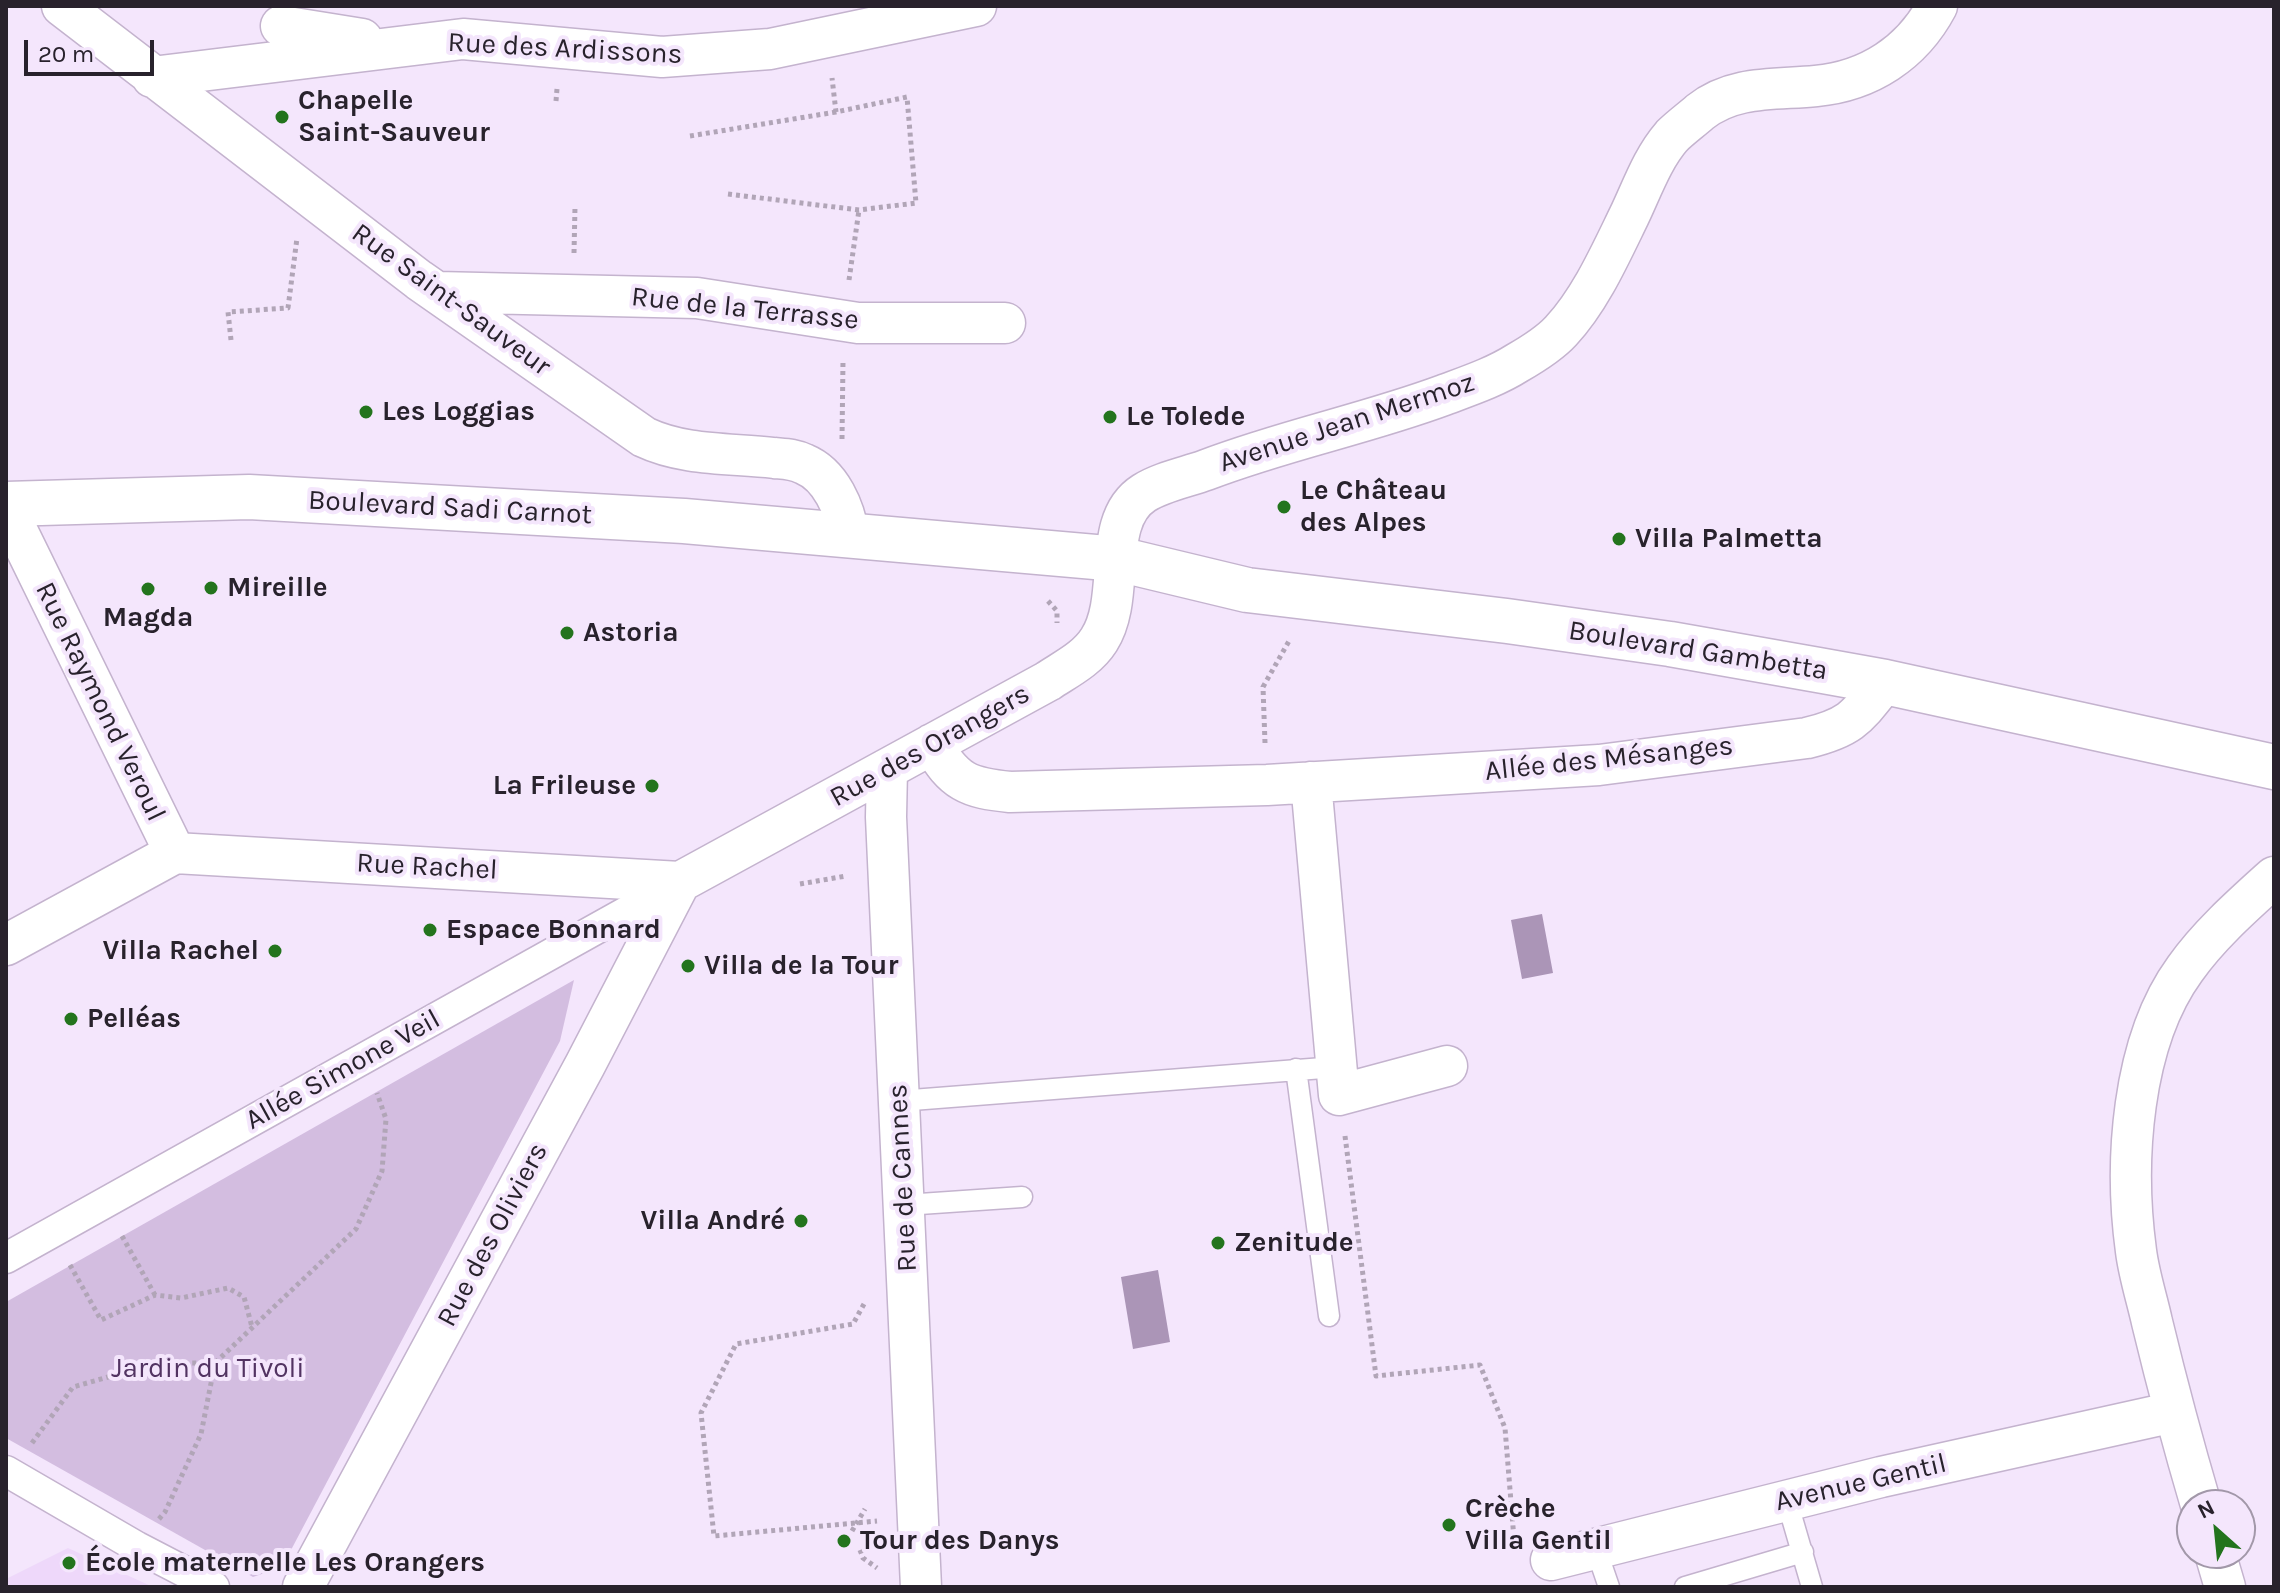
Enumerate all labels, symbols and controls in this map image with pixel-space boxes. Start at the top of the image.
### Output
scale bar [28,24,158,74]
street label: Rue des Ardissons [447,26,683,72]
text: 20 m [38,40,94,68]
place label: Chapelle Saint-Sauveur [298,84,490,150]
marker: Chapelle Saint-Sauveur [273,108,291,126]
street label: Rue Saint-Sauveur [345,217,557,383]
street label: Rue de la Terrasse [630,280,860,338]
street label: Avenue Jean Mermoz [1215,366,1479,480]
place label: Les Loggias [382,395,535,429]
place label: Le Tolede [1126,400,1245,434]
marker: Les Loggias [357,403,375,421]
marker: Le Tolede [1101,408,1119,426]
place label: Le Château des Alpes [1300,474,1447,540]
street label: Boulevard Sadi Carnot [307,484,593,532]
marker: Le Château des Alpes [1275,498,1293,516]
place label: Villa Palmetta [1635,522,1823,556]
marker: Villa Palmetta [1610,530,1628,548]
place label: Mireille [227,571,328,605]
street label: Rue Raymond Veroul [28,577,172,827]
marker: Mireille [202,579,220,597]
marker: Magda [139,580,157,598]
place label: Magda [103,601,193,635]
street label: Boulevard Gambetta [1566,614,1830,688]
place label: Astoria [583,616,679,650]
marker: Astoria [558,624,576,642]
street label: Rue des Orangers [824,677,1036,815]
street label: Allée des Mésanges [1483,729,1735,789]
place label: La Frileuse [493,769,636,803]
marker: La Frileuse [643,777,661,795]
street label: Rue Rachel [356,847,498,887]
place label: Espace Bonnard [446,913,661,947]
marker: Espace Bonnard [421,921,439,939]
place label: Villa Rachel [102,934,259,968]
marker: Villa Rachel [266,942,284,960]
place label: Villa de la Tour [704,949,898,983]
marker: Villa de la Tour [679,957,697,975]
place label: Pelléas [87,1002,181,1036]
street label: Allée Simone Veil [240,1003,446,1137]
marker: Pelléas [62,1010,80,1028]
street label: Rue de Cannes [881,1083,925,1273]
street label: Rue des Oliviers [430,1137,556,1333]
place label: Villa André [640,1204,785,1238]
marker: Villa André [792,1212,810,1230]
place label: Zenitude [1234,1226,1354,1260]
marker: Zenitude [1209,1234,1227,1252]
park label: Jardin du Tivoli [111,1352,305,1386]
street label: Avenue Gentil [1772,1447,1950,1519]
north arrow [2176,1489,2256,1569]
place label: Crèche Villa Gentil [1465,1492,1612,1558]
text: N [2193,1494,2219,1525]
marker: Crèche Villa Gentil [1440,1516,1458,1534]
place label: Tour des Danys [860,1524,1060,1558]
marker: Tour des Danys [835,1532,853,1550]
place label: École maternelle Les Orangers [85,1546,485,1580]
marker: École maternelle Les Orangers [60,1554,78,1572]

